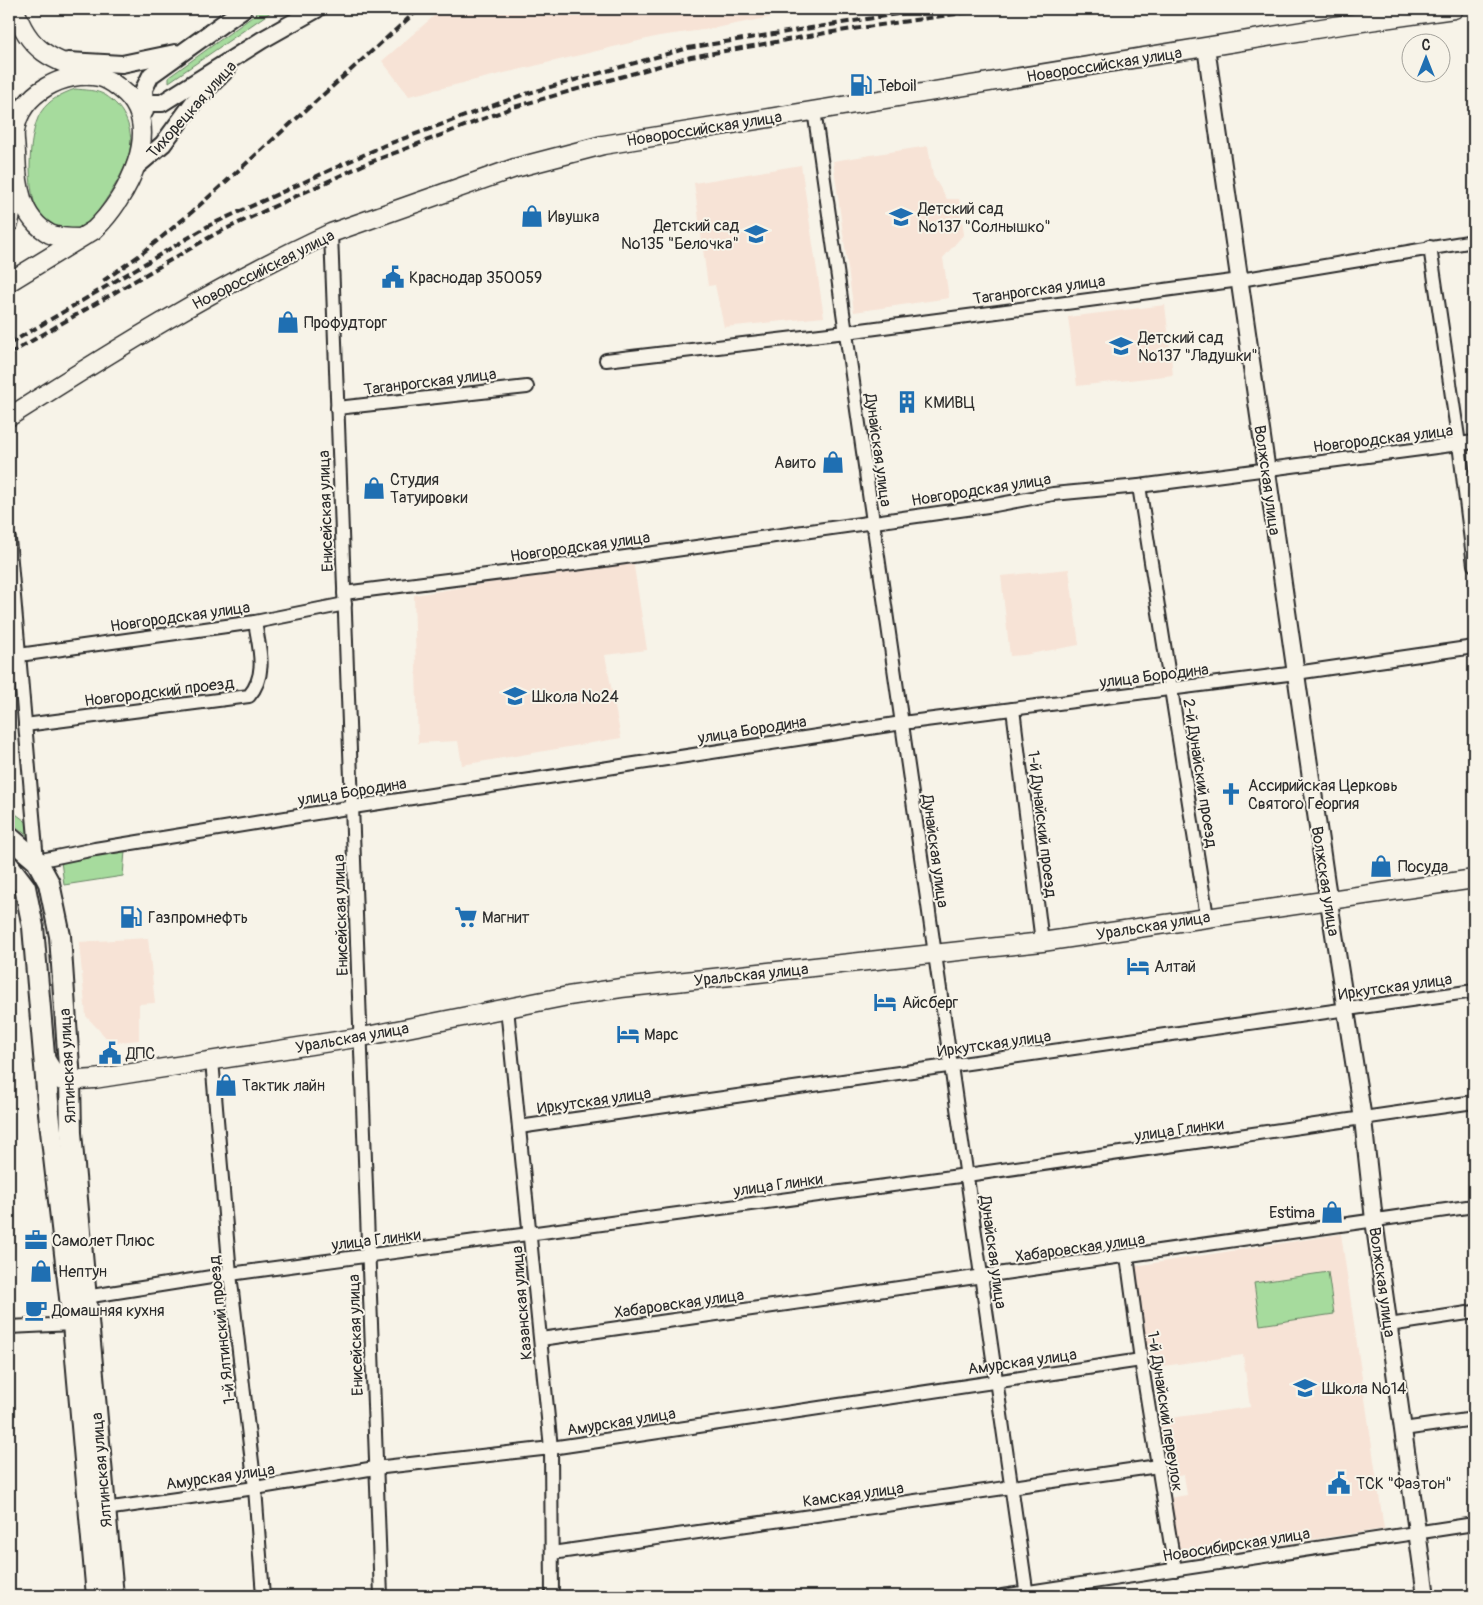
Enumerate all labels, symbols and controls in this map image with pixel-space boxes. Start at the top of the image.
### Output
north arrow [1400,32,1450,82]
text: С [1422,37,1431,54]
street label: Новороссийская улица [1025,43,1183,87]
street label: Тихорецкая улица [143,57,241,163]
fuel station icon: Teboil [848,72,874,98]
place label: Teboil [878,76,917,96]
street label: Новороссийская улица [625,107,783,151]
place label: Детский сад №137 "Солнышко" [917,199,1051,237]
shop icon: Ивушка [519,203,545,229]
school or university icon: Детский сад №137 "Солнышко" [888,204,914,230]
place label: Ивушка [548,207,599,227]
place label: Детский сад №135 "Белочка" [621,216,739,254]
school or university icon: Детский сад №135 "Белочка" [743,221,769,247]
street label: Новороссийская улица [189,225,338,314]
public building icon: Краснодар 350059 [380,264,406,290]
place label: Краснодар 350059 [409,268,542,288]
street label: Таганрогская улица [972,271,1107,309]
shop icon: Профудторг [275,309,301,335]
place label: Профудторг [304,313,388,333]
place label: Детский сад №137 "Ладушки" [1137,328,1258,366]
school or university icon: Детский сад №137 "Ладушки" [1108,333,1134,359]
street label: Таганрогская улица [363,364,498,400]
building icon: КМИВЦ [894,389,920,415]
street label: Дунайская улица [860,391,896,508]
place label: КМИВЦ [924,393,975,413]
street label: Новгородская улица [1312,420,1454,458]
street label: Волжская улица [1249,424,1285,536]
shop icon: Авито [820,449,846,475]
street label: Енисейская улица [314,450,338,572]
place label: Авито [774,453,816,473]
street label: Новгородская улица [910,469,1052,511]
place label: Студия Татуировки [390,470,468,508]
shop icon: Студия Татуировки [361,475,387,501]
street label: Новгородская улица [509,527,651,567]
street label: Новгородская улица [109,597,251,637]
street label: улица Бородина [1097,659,1210,693]
street label: Новгородский проезд [83,673,235,711]
school or university icon: Школа №24 [502,683,528,709]
place label: Школа №24 [532,687,619,707]
street label: 2-й Дунайский проезд [1178,697,1222,849]
street label: улица Бородина [695,712,808,749]
street label: 1-й Дунайский проезд [1023,750,1061,899]
street label: улица Бородина [295,774,408,811]
place label: Ассирийская Церковь Святого Георгия [1248,776,1398,814]
church icon: Ассирийская Церковь Святого Георгия [1218,781,1244,807]
street label: Дунайская улица [917,792,953,909]
street label: Волжская улица [1306,825,1344,938]
shop icon: Посуда [1368,853,1394,879]
street label: Енисейская улица [329,854,353,976]
place label: Посуда [1398,857,1448,877]
fuel station icon: Газпромнефть [118,904,144,930]
supermarket icon: Магнит [453,904,479,930]
street label: Уральская улица [1095,907,1212,945]
place label: Газпромнефть [148,908,248,928]
place label: Магнит [482,908,530,928]
hotel icon: Алтай [1125,953,1151,979]
place label: Алтай [1154,957,1196,977]
street label: Уральская улица [693,959,809,991]
street label: Иркутская улица [1337,969,1453,1005]
hotel icon: Айсберг [872,989,898,1015]
place label: Айсберг [902,993,959,1013]
street label: Ялтинская улица [55,1008,81,1124]
street label: Уральская улица [294,1018,411,1058]
hotel icon: Марс [615,1021,641,1047]
place label: Марс [644,1025,679,1045]
street label: Иркутская улица [936,1026,1052,1062]
public building icon: ДПС [97,1040,123,1066]
place label: ДПС [125,1044,155,1064]
shop icon: Тактик лайн [213,1072,239,1098]
place label: Тактик лайн [242,1076,325,1096]
street label: Иркутская улица [536,1083,652,1119]
street label: улица Глинки [1132,1114,1225,1146]
street label: улица Глинки [731,1169,824,1201]
street label: Дунайская улица [975,1193,1011,1310]
shop icon: Estima [1319,1199,1345,1225]
place label: Estima [1269,1203,1315,1223]
street label: улица Глинки [329,1225,422,1256]
street label: Волжская улица [1364,1226,1400,1338]
office icon: Самолет Плюс [23,1227,49,1253]
street label: Хабаровская улица [1014,1229,1146,1267]
place label: Самолет Плюс [52,1231,155,1251]
street label: Казанская улица [507,1245,537,1361]
street label: 1-й Ялтинский проезд [204,1254,240,1405]
shop icon: Нептун [28,1258,54,1284]
place label: Нептун [58,1262,107,1282]
street label: Енисейская улица [344,1274,368,1396]
street label: Хабаровская улица [613,1285,745,1323]
cafe icon: Домашняя кухня [23,1297,49,1323]
place label: Домашняя кухня [51,1301,165,1321]
street label: 1-й Дунайский переулок [1142,1330,1188,1493]
street label: Амурская улица [966,1344,1078,1380]
school or university icon: Школа №14 [1292,1375,1318,1401]
place label: Школа №14 [1322,1379,1406,1399]
street label: Амурская улица [565,1404,677,1440]
street label: Ялтинская улица [87,1412,117,1528]
street label: Амурская улица [164,1459,276,1495]
public building icon: ТСК "Фаэтон" [1326,1470,1352,1496]
place label: ТСК "Фаэтон" [1356,1474,1452,1494]
street label: Камская улица [801,1478,905,1512]
street label: Новосибирская улица [1161,1523,1311,1567]

